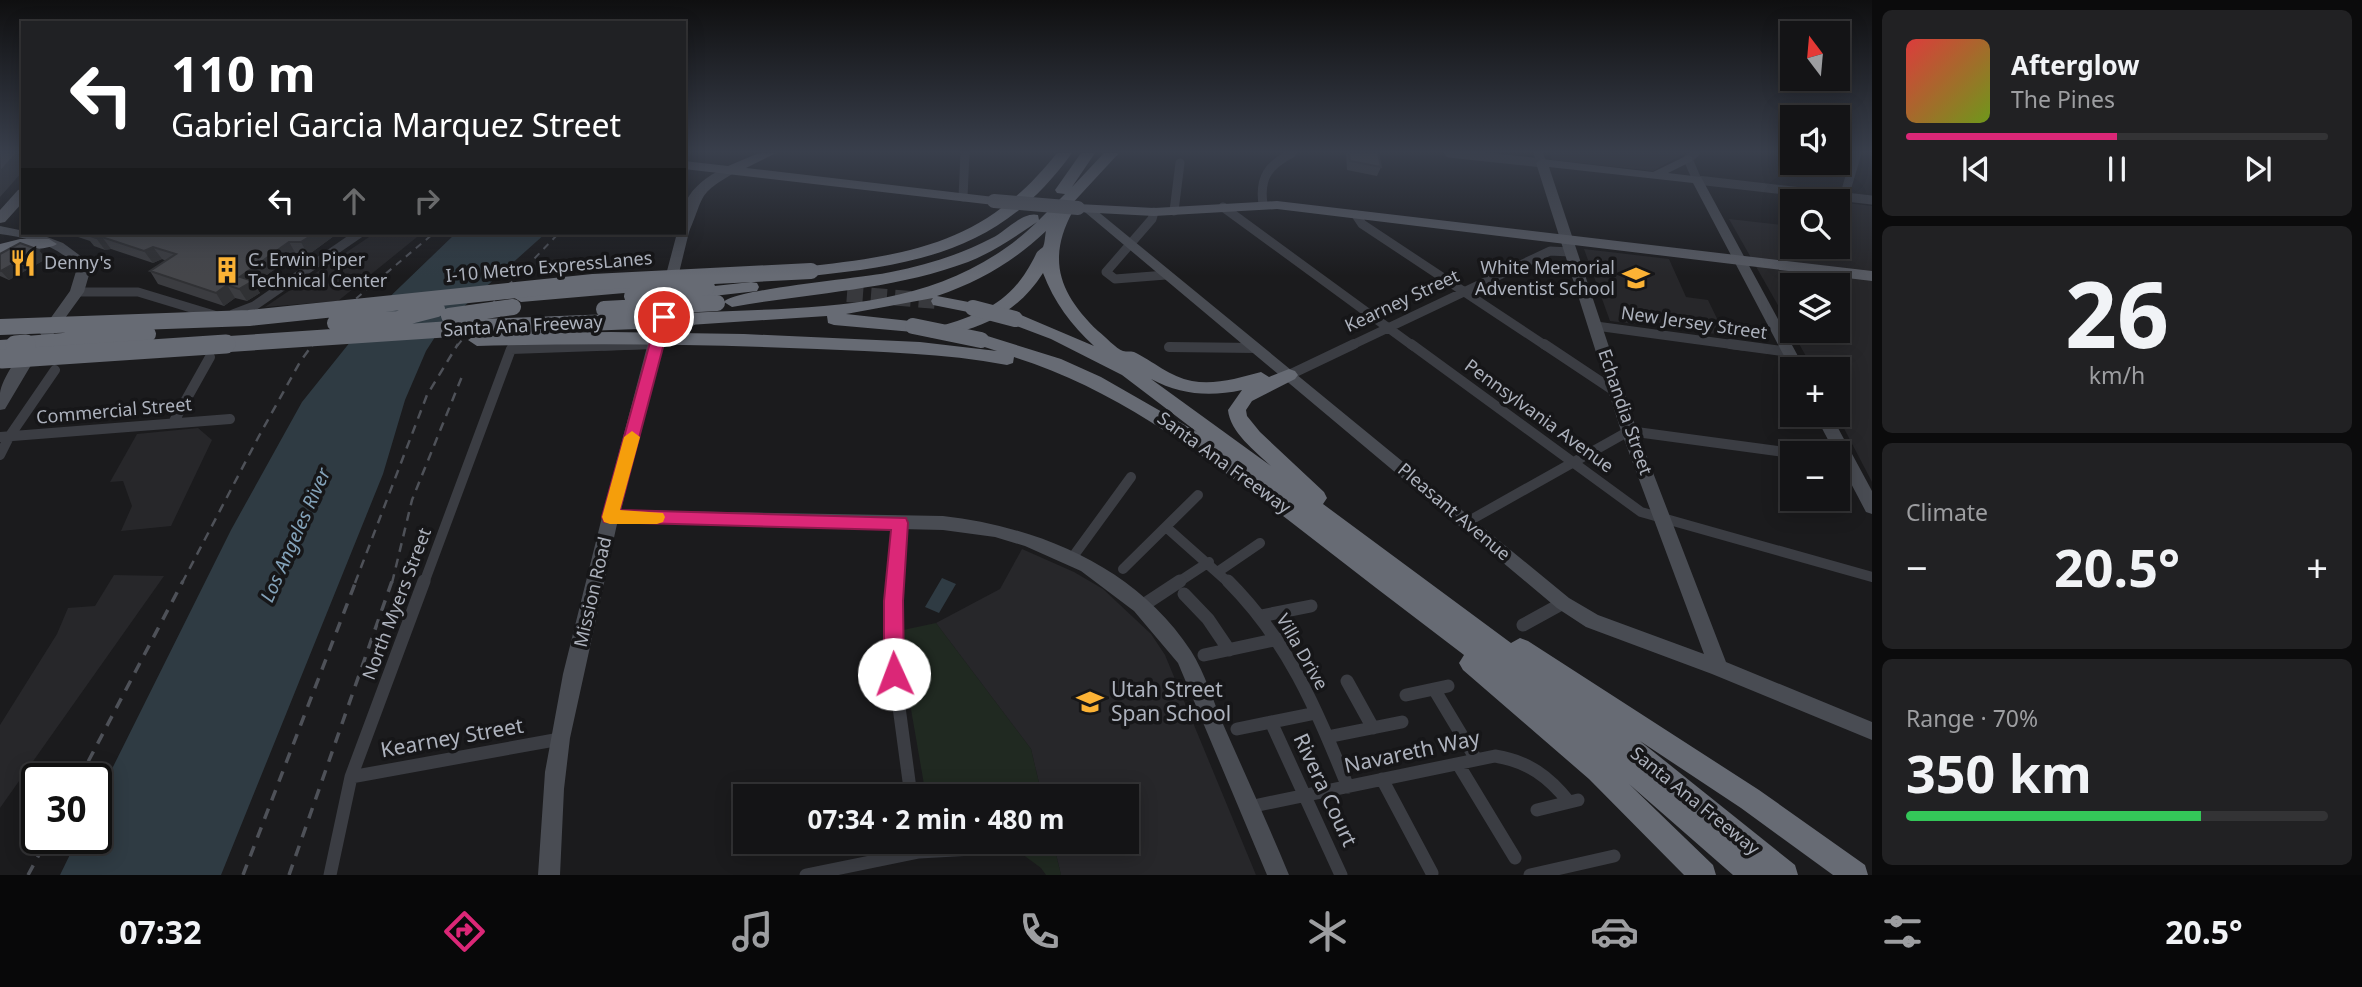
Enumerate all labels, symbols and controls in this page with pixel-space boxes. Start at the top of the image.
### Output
north arrow [1780,21,1850,91]
map controls [1780,21,1850,511]
text: 110 m [171,40,316,106]
text: Afterglow [2011,47,2139,83]
icon: left [56,49,147,140]
text: The Pines [2011,83,2115,115]
text: Gabriel Garcia Marquez Street [171,103,621,146]
button: sound [1780,105,1850,175]
icon: previous [1957,150,1995,188]
icon: pause [2098,150,2136,188]
icon: next [2239,150,2277,188]
icon: left [262,182,300,220]
icon: ahead [335,182,373,220]
icon: right [408,182,446,220]
button: search [1780,189,1850,259]
street label: I-10 Metro ExpressLanes [445,245,653,287]
place label: C. Erwin Piper Technical Center [248,247,388,292]
restaurant icon: Denny's [8,248,38,278]
place label: Denny's [44,250,112,274]
text: 26 [2065,251,2169,375]
building icon: C. Erwin Piper Technical Center [212,255,242,285]
place label: White Memorial Adventist School [1475,255,1615,300]
street label: Kearney Street [1340,263,1463,337]
school or university icon: White Memorial Adventist School [1621,263,1651,293]
button: layers [1780,273,1850,343]
pin [634,287,694,347]
icon: arrive [645,298,683,336]
street label: New Jersey Street [1620,300,1769,344]
street label: Santa Ana Freeway [443,309,604,341]
street label: Echandia Street [1593,345,1659,478]
street label: Pennsylvania Avenue [1460,353,1619,477]
button: + [1780,357,1850,427]
text: km/h [2089,359,2145,391]
street label: Commercial Street [35,391,193,429]
street label: Santa Ana Freeway [1153,406,1297,519]
button: − [1780,441,1850,511]
street label: Pleasant Avenue [1393,457,1516,565]
water label: Los Angeles River [254,462,337,606]
text: Climate [1906,496,1988,528]
street label: North Myers Street [356,524,436,683]
text: 20.5° [2054,531,2180,602]
street label: Mission Road [568,534,616,649]
text: − [1906,541,1928,593]
text: + [2306,541,2328,593]
street label: Villa Drive [1271,609,1334,694]
position arrow [857,637,931,711]
place label: Utah Street Span School [1111,675,1231,727]
school or university icon: Utah Street Span School [1075,687,1105,717]
text: Range · 70% [1906,702,2038,734]
street label: Kearney Street [378,711,526,763]
street label: Navareth Way [1341,723,1482,779]
street label: Rivera Court [1288,729,1364,851]
text: 350 km [1906,737,2092,808]
street label: Santa Ana Freeway [1626,741,1766,860]
speed limit sign: 30 [21,763,112,854]
text: 07:34 · 2 min · 480 m [808,801,1064,837]
icon: directions [440,907,489,956]
icon: music [728,907,777,956]
icon: phone [1015,907,1064,956]
icon: climate [1303,907,1352,956]
icon: car [1590,907,1639,956]
icon: filters [1878,907,1927,956]
text: 07:32 [119,910,201,953]
text: 20.5° [2165,910,2243,953]

